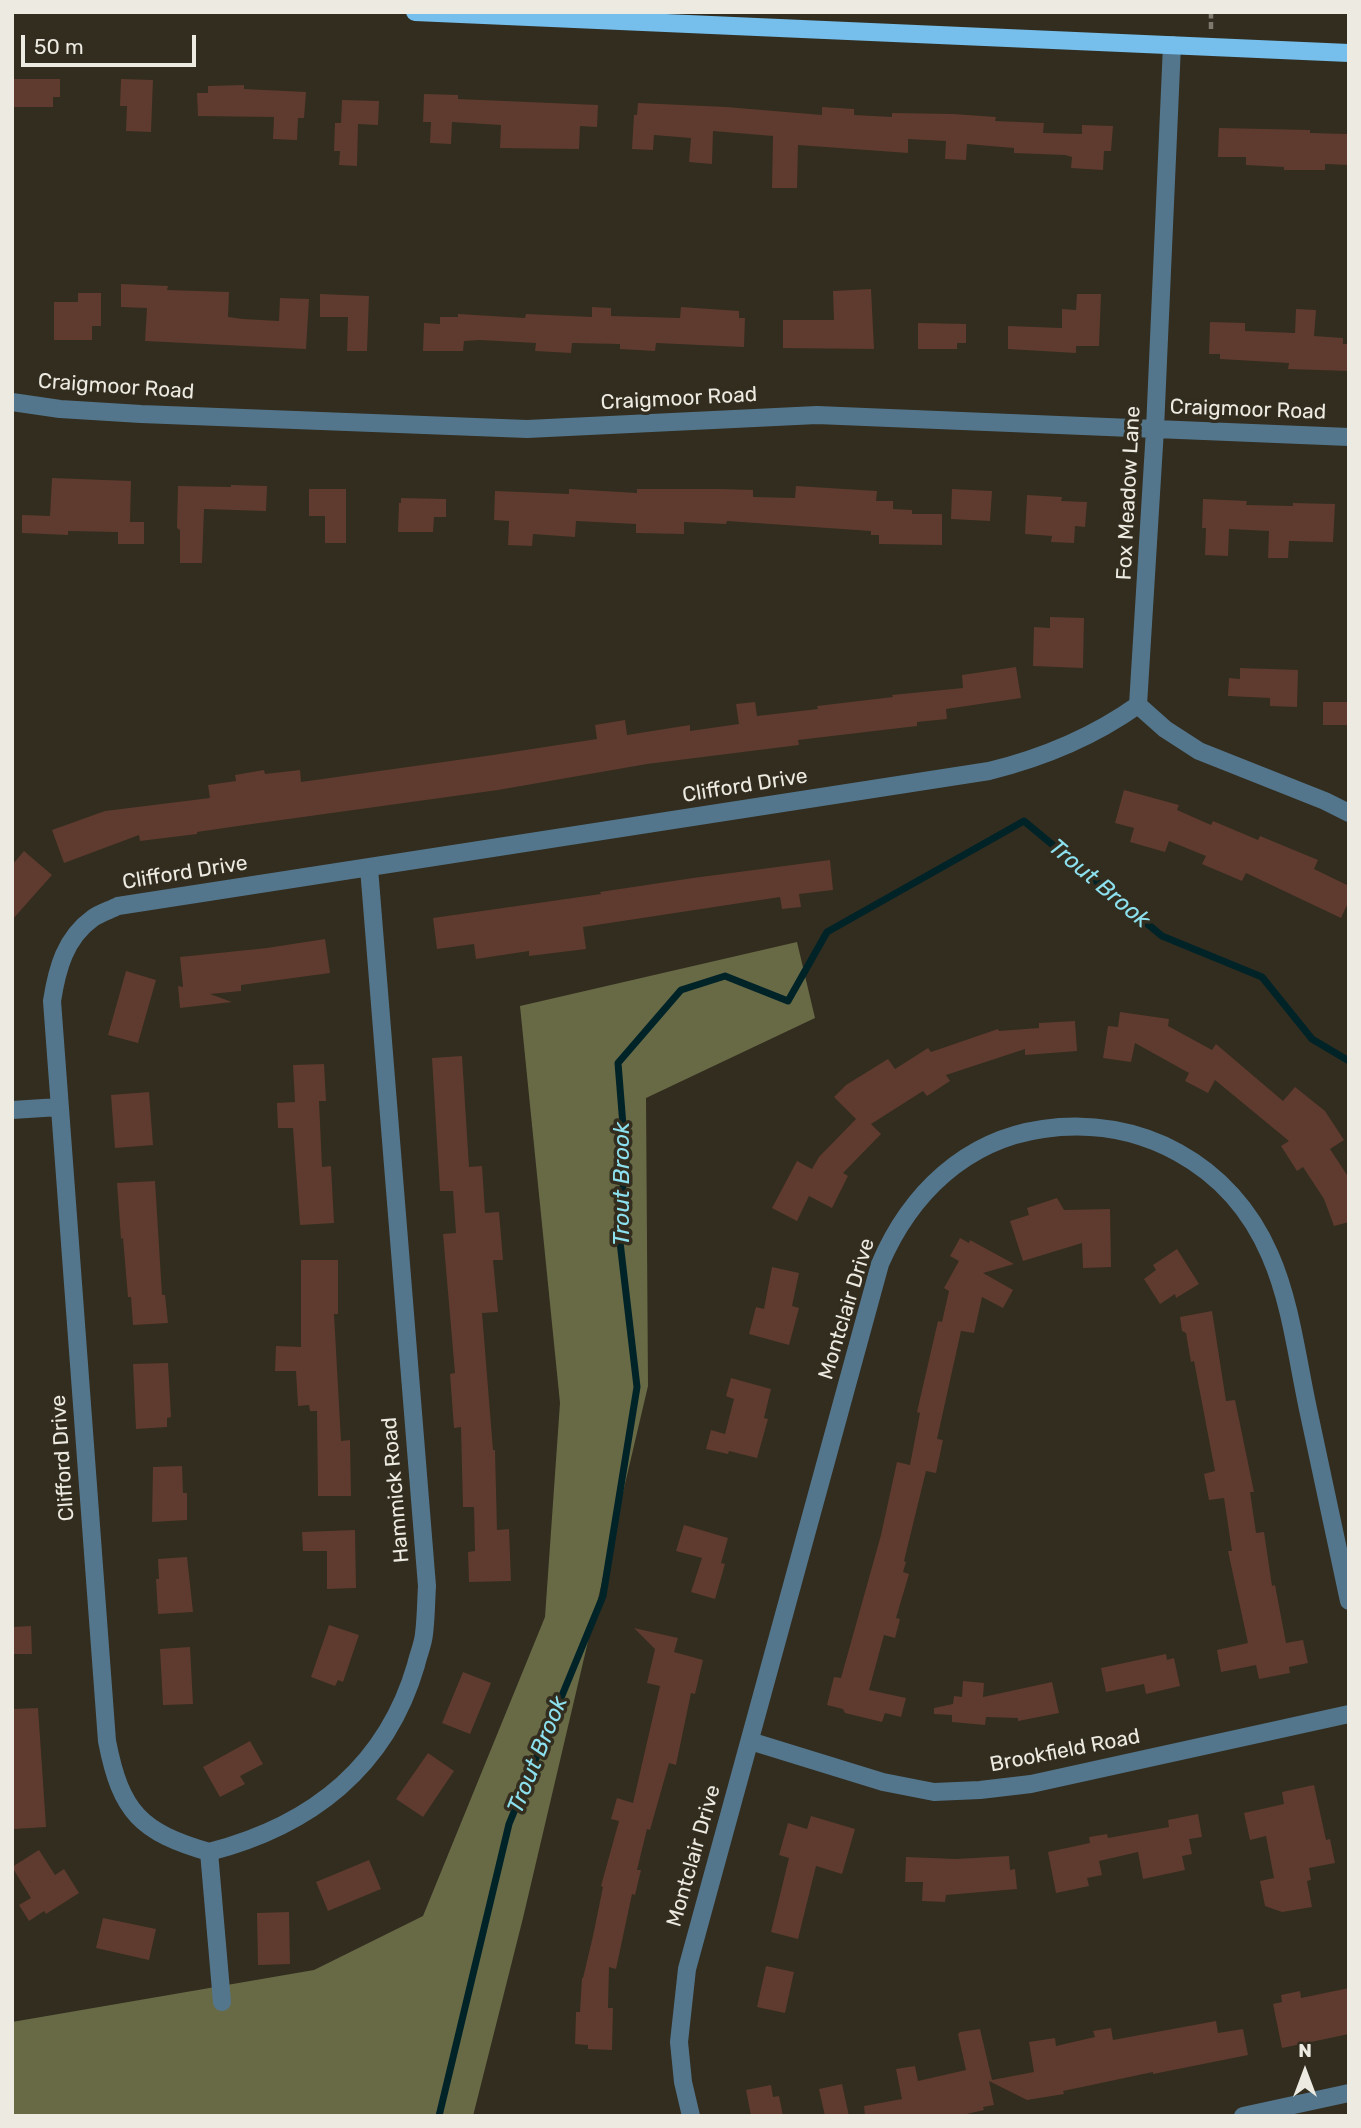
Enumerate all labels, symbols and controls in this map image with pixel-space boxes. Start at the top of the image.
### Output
scale bar [24,21,200,65]
text: 50 m [34,34,84,59]
street label: Craigmoor Road [37,369,195,405]
street label: Craigmoor Road [600,382,758,416]
street label: Craigmoor Road [1169,395,1327,425]
street label: Fox Meadow Lane [1112,405,1146,581]
street label: Clifford Drive [681,764,809,808]
water label: Trout Brook [1043,834,1155,934]
street label: Clifford Drive [121,851,249,895]
water label: Trout Brook [608,1122,636,1246]
street label: Montclair Drive [814,1235,880,1383]
street label: Clifford Drive [46,1394,80,1522]
street label: Hammick Road [377,1416,415,1564]
water label: Trout Brook [502,1692,574,1818]
street label: Brookfield Road [988,1724,1142,1778]
street label: Montclair Drive [662,1782,726,1930]
north arrow [1270,2037,1340,2107]
text: N [1298,2039,1312,2062]

